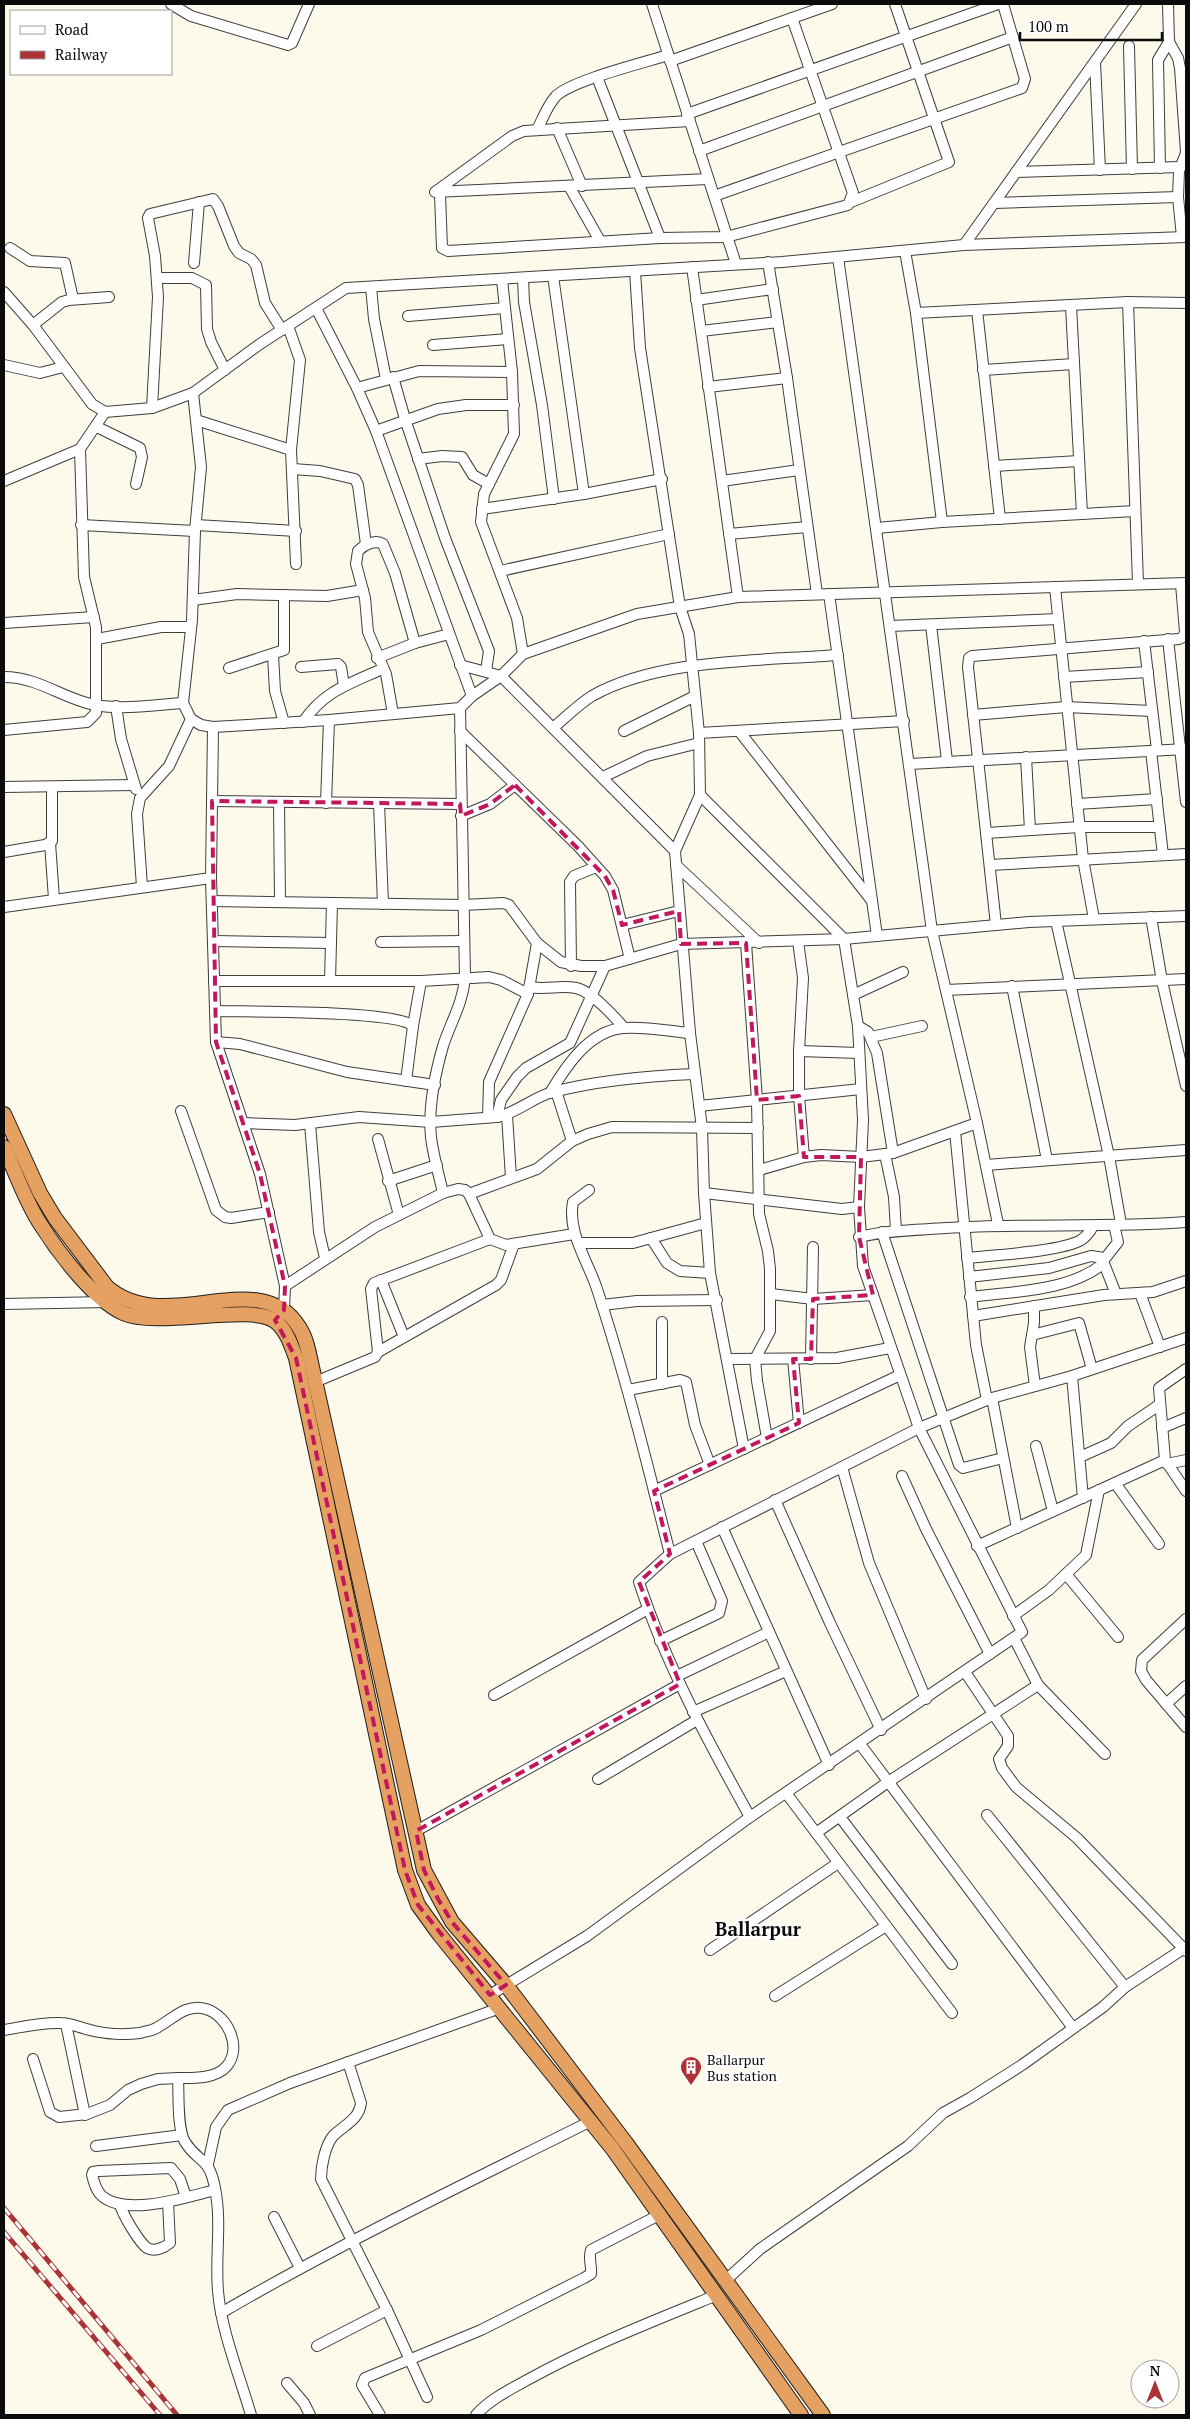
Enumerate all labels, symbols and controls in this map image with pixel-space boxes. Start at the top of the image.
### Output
legend [10,10,172,75]
scale bar [1020,10,1162,42]
text: 100 m [1028,16,1069,36]
text: Road [55,19,88,39]
text: Railway [55,44,108,64]
district label: Ballarpur [715,1916,802,1941]
place label: Ballarpur Bus station [707,2050,778,2085]
building icon: Ballarpur Bus station [679,2055,703,2086]
north arrow [1130,2359,1180,2409]
text: N [1150,2361,1161,2380]

